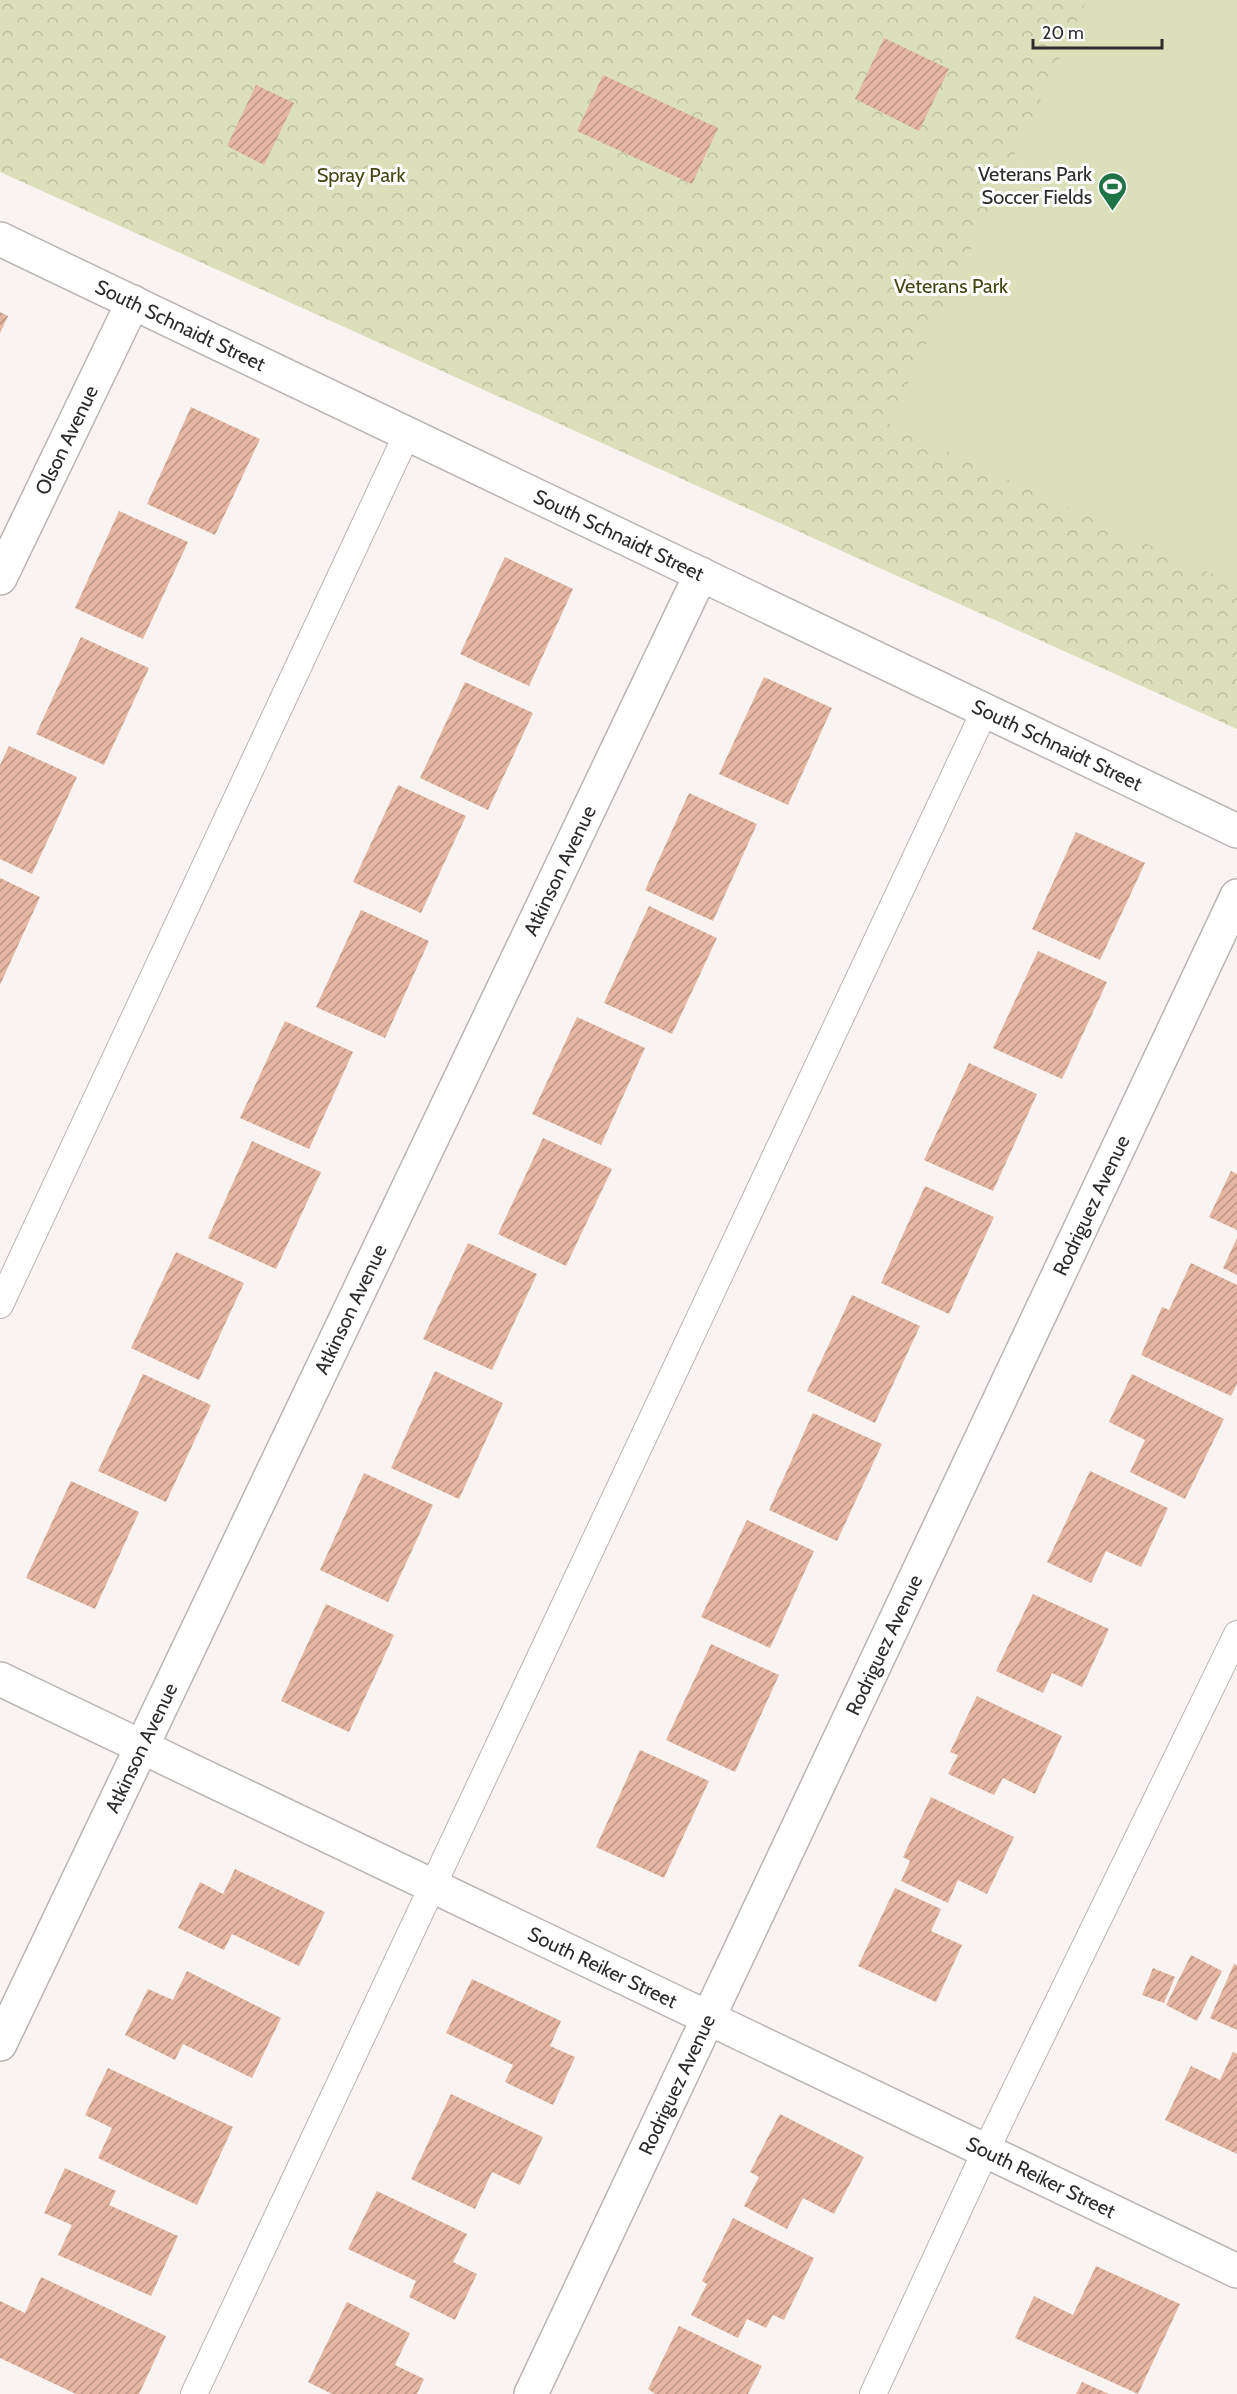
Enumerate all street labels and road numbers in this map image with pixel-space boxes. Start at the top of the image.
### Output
street label: South Schnaidt Street [91,274,270,376]
street label: Olson Avenue [30,382,103,499]
street label: South Schnaidt Street [530,484,708,586]
street label: South Schnaidt Street [968,694,1146,796]
street label: Atkinson Avenue [518,802,601,940]
street label: Rodriguez Avenue [1048,1131,1135,1279]
street label: Atkinson Avenue [309,1240,392,1378]
street label: Rodriguez Avenue [841,1571,927,1719]
street label: Atkinson Avenue [100,1679,182,1817]
street label: South Reiker Street [524,1921,681,2013]
street label: Rodriguez Avenue [633,2011,720,2159]
street label: South Reiker Street [962,2131,1120,2223]

